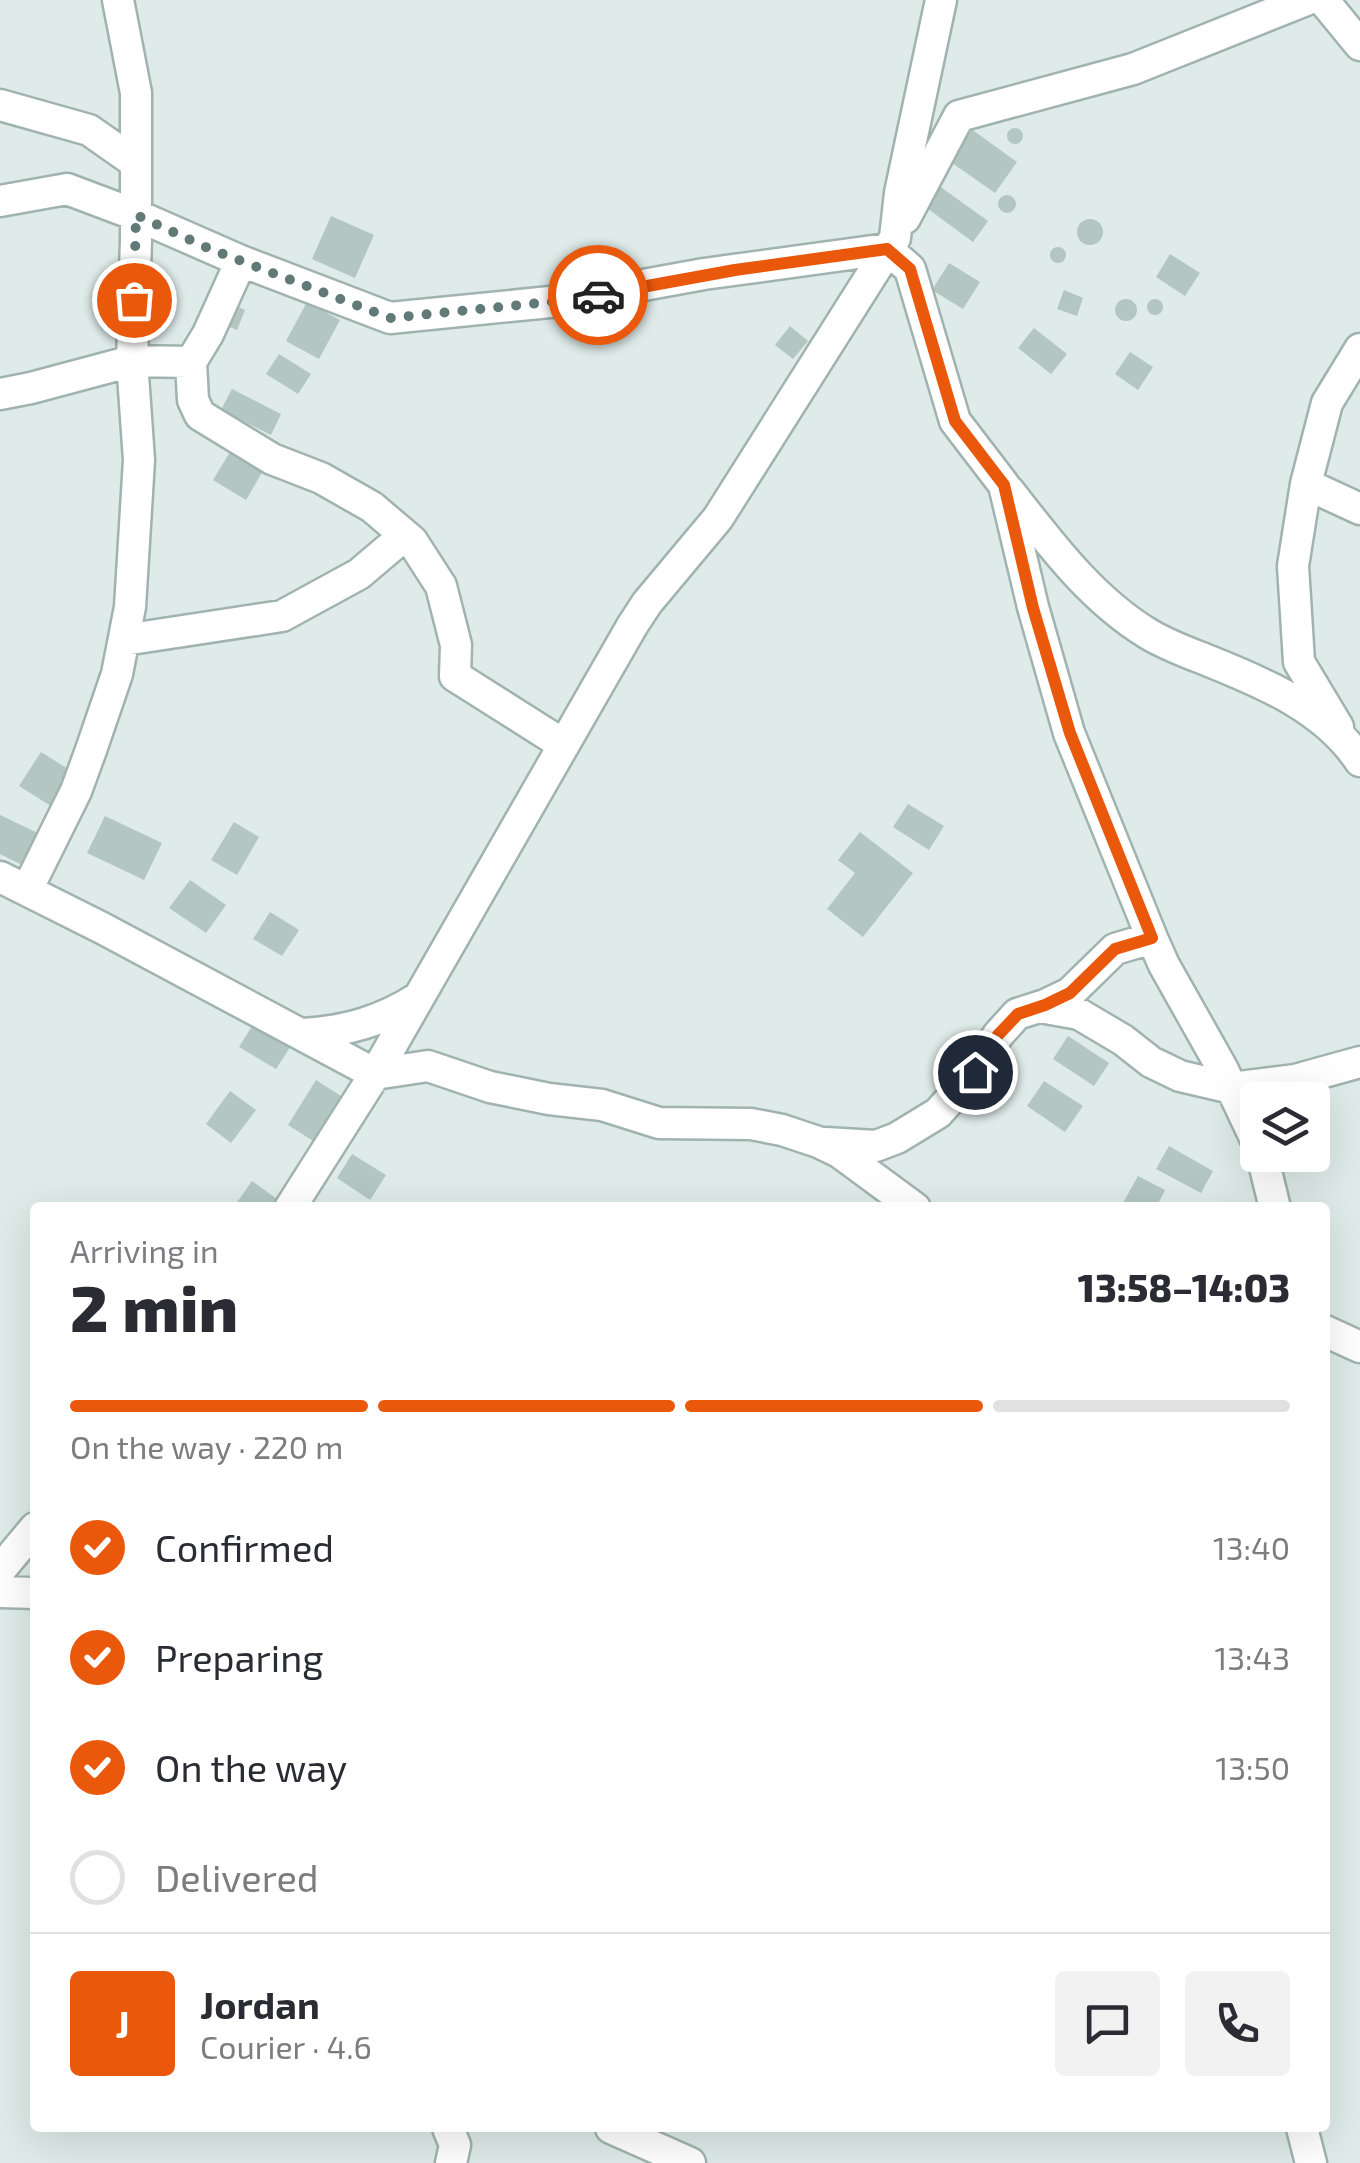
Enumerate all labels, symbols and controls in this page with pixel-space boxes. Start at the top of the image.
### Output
courier [548,245,648,345]
pin [92,258,177,343]
icon: car [571,268,626,323]
icon: bag [107,273,162,328]
pin [933,1030,1018,1115]
icon: home [948,1045,1003,1100]
map controls [1240,1082,1330,1172]
button: layers [1240,1082,1330,1172]
text: Arriving in [70,1231,219,1269]
text: 13:58–14:03 [1078,1264,1290,1310]
text: 2 min [70,1267,238,1345]
text: On the way · 220 m [70,1427,343,1465]
icon: check [70,1520,125,1575]
text: Confirmed [155,1524,334,1570]
text: 13:40 [1213,1528,1290,1566]
icon: check [70,1630,125,1685]
text: Preparing [155,1634,323,1680]
text: 13:43 [1214,1638,1290,1676]
icon: check [70,1740,125,1795]
text: On the way [155,1744,347,1790]
text: 13:50 [1215,1748,1290,1786]
text: Delivered [155,1854,319,1900]
button: chat [1055,1971,1160,2076]
button: phone [1185,1971,1290,2076]
text: Jordan [200,1981,320,2027]
text: J [115,2000,130,2046]
text: Courier · 4.6 [200,2027,372,2065]

